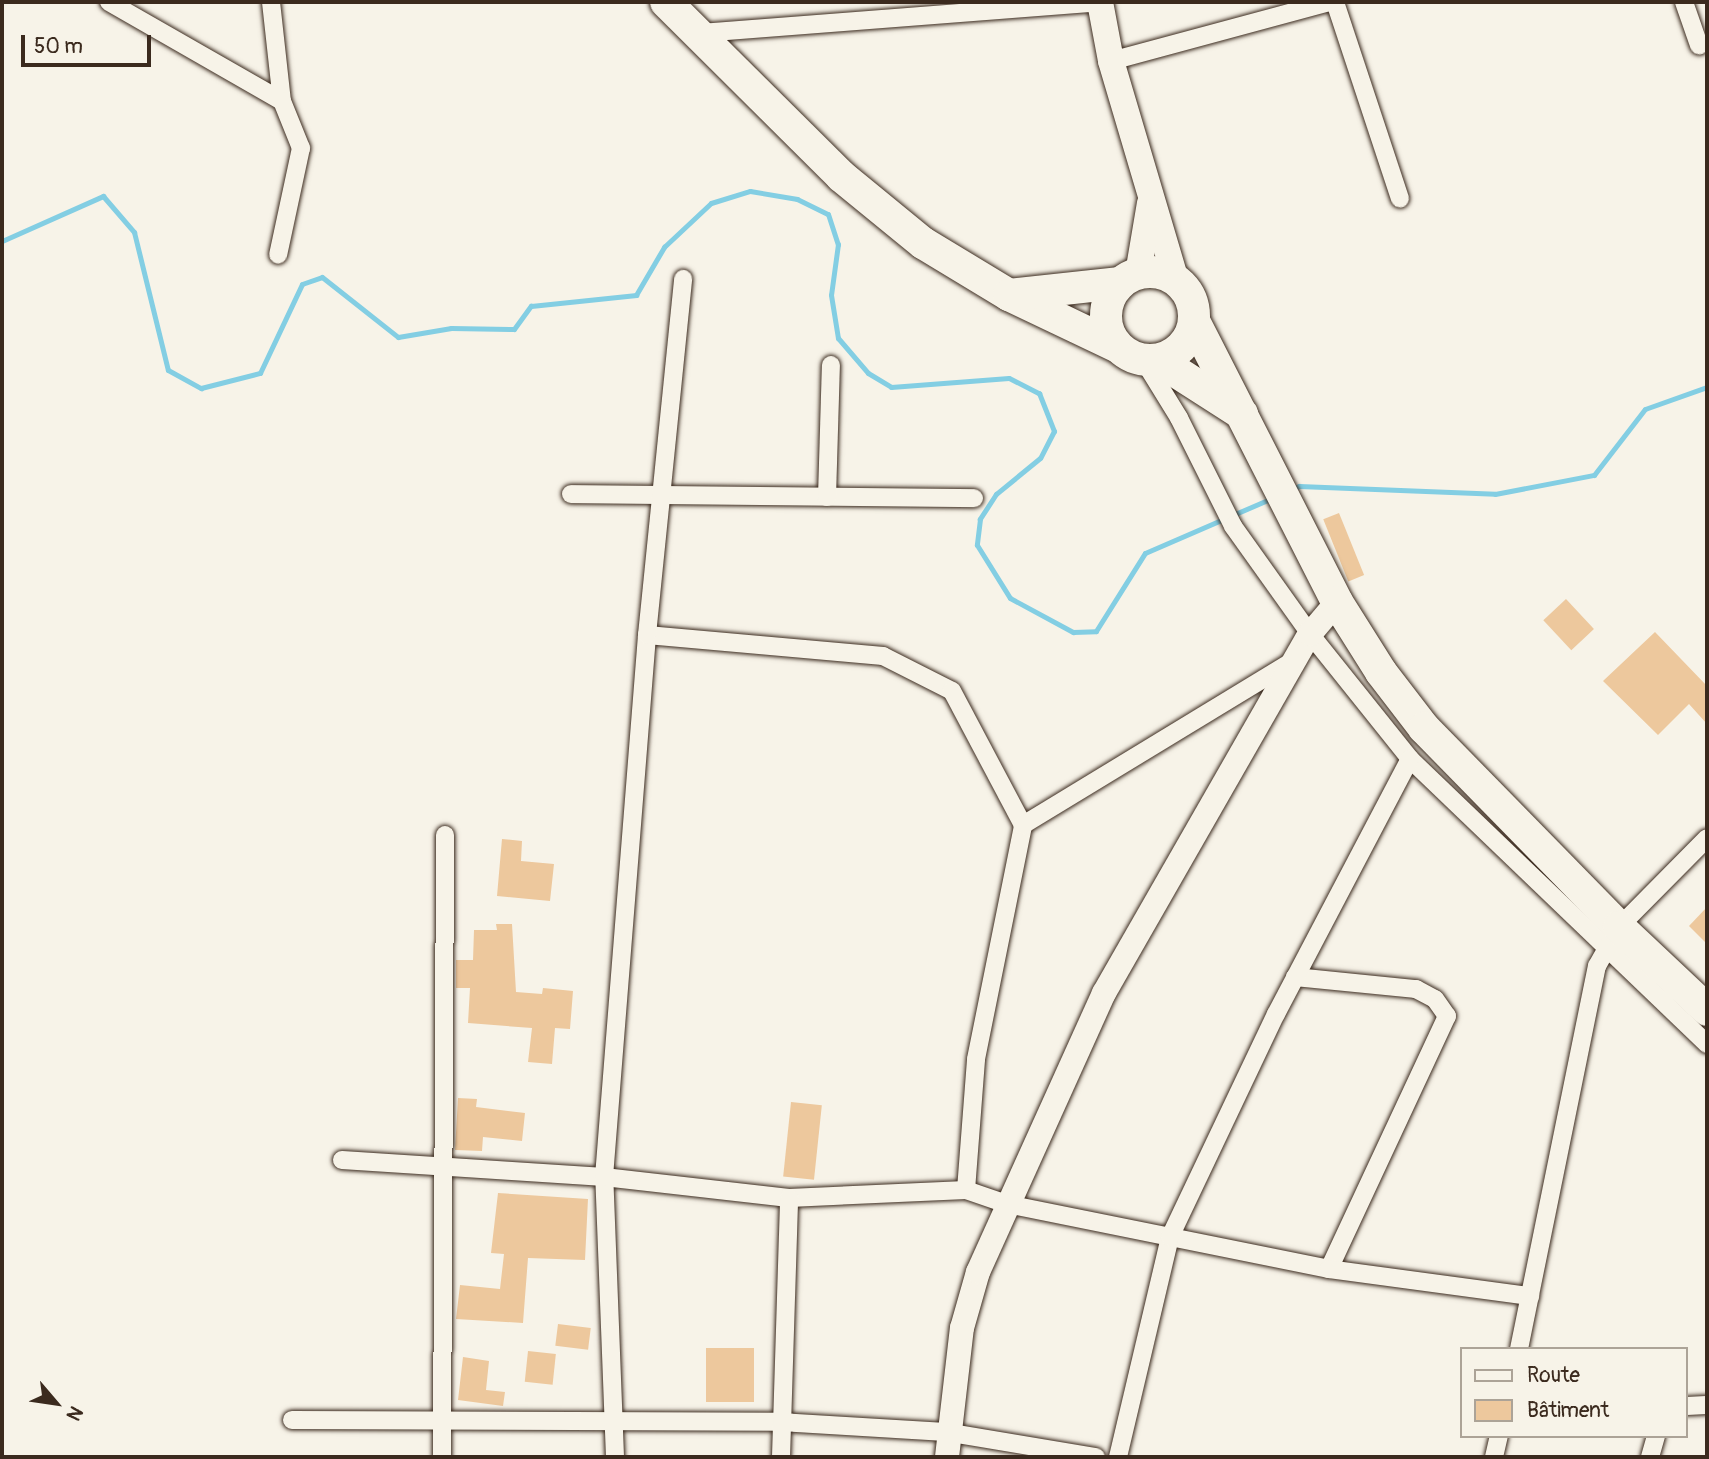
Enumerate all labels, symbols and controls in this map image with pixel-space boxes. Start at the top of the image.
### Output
scale bar [24,21,154,65]
text: 50 m [34,33,83,60]
legend [1460,1347,1688,1438]
text: Route [1527,1362,1580,1389]
north arrow [21,1368,91,1438]
text: Bâtiment [1527,1397,1609,1424]
text: N [61,1402,88,1425]

